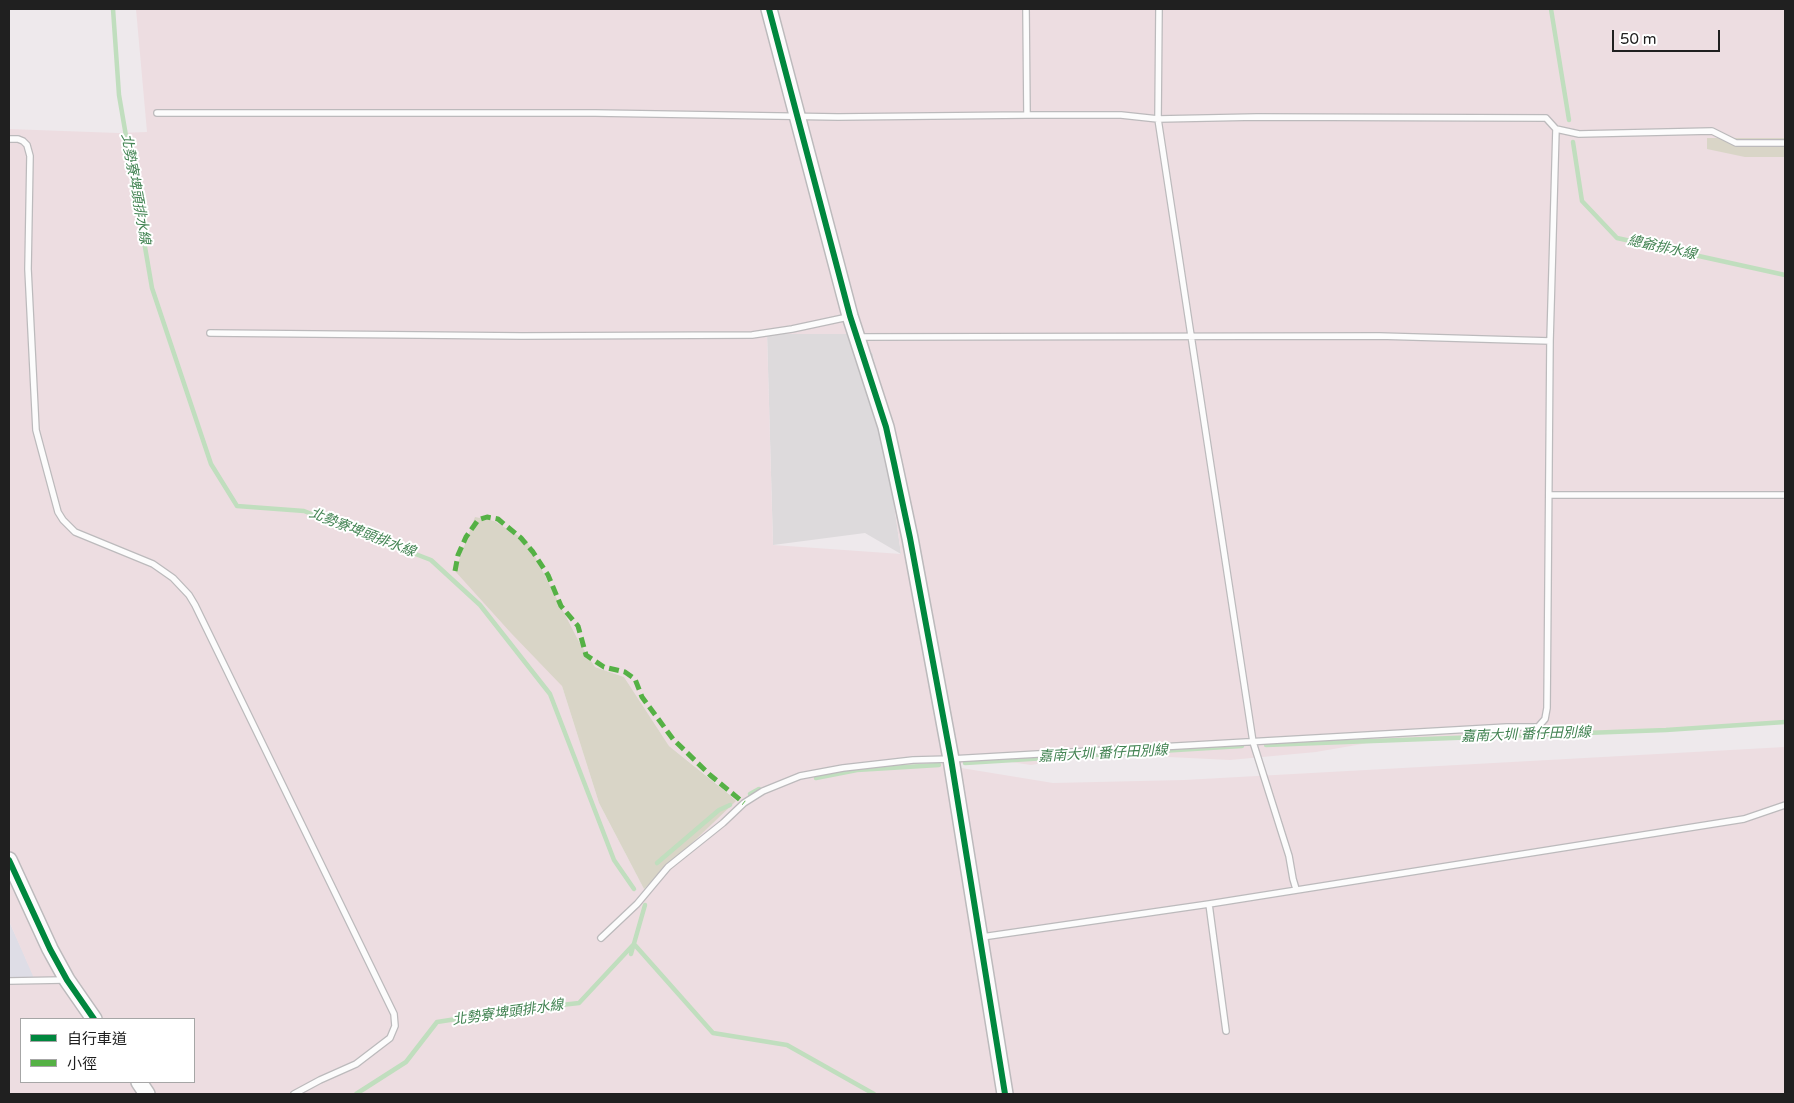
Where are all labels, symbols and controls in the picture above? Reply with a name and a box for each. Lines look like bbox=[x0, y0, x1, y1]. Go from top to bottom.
scale bar bbox=[1614, 20, 1722, 52]
text: 50 m bbox=[1620, 30, 1657, 48]
water label: 北勢寮埤頭排水線 bbox=[117, 132, 153, 246]
water label: 總爺排水線 bbox=[1626, 233, 1698, 263]
water label: 北勢寮埤頭排水線 bbox=[307, 505, 417, 561]
water label: 嘉南大圳 番仔田別線 bbox=[1461, 724, 1591, 746]
water label: 嘉南大圳 番仔田別線 bbox=[1038, 742, 1168, 766]
water label: 北勢寮埤頭排水線 bbox=[451, 997, 565, 1029]
legend bbox=[20, 1018, 195, 1083]
text: 自行車道 bbox=[67, 1030, 127, 1048]
text: 小徑 bbox=[67, 1055, 97, 1073]

